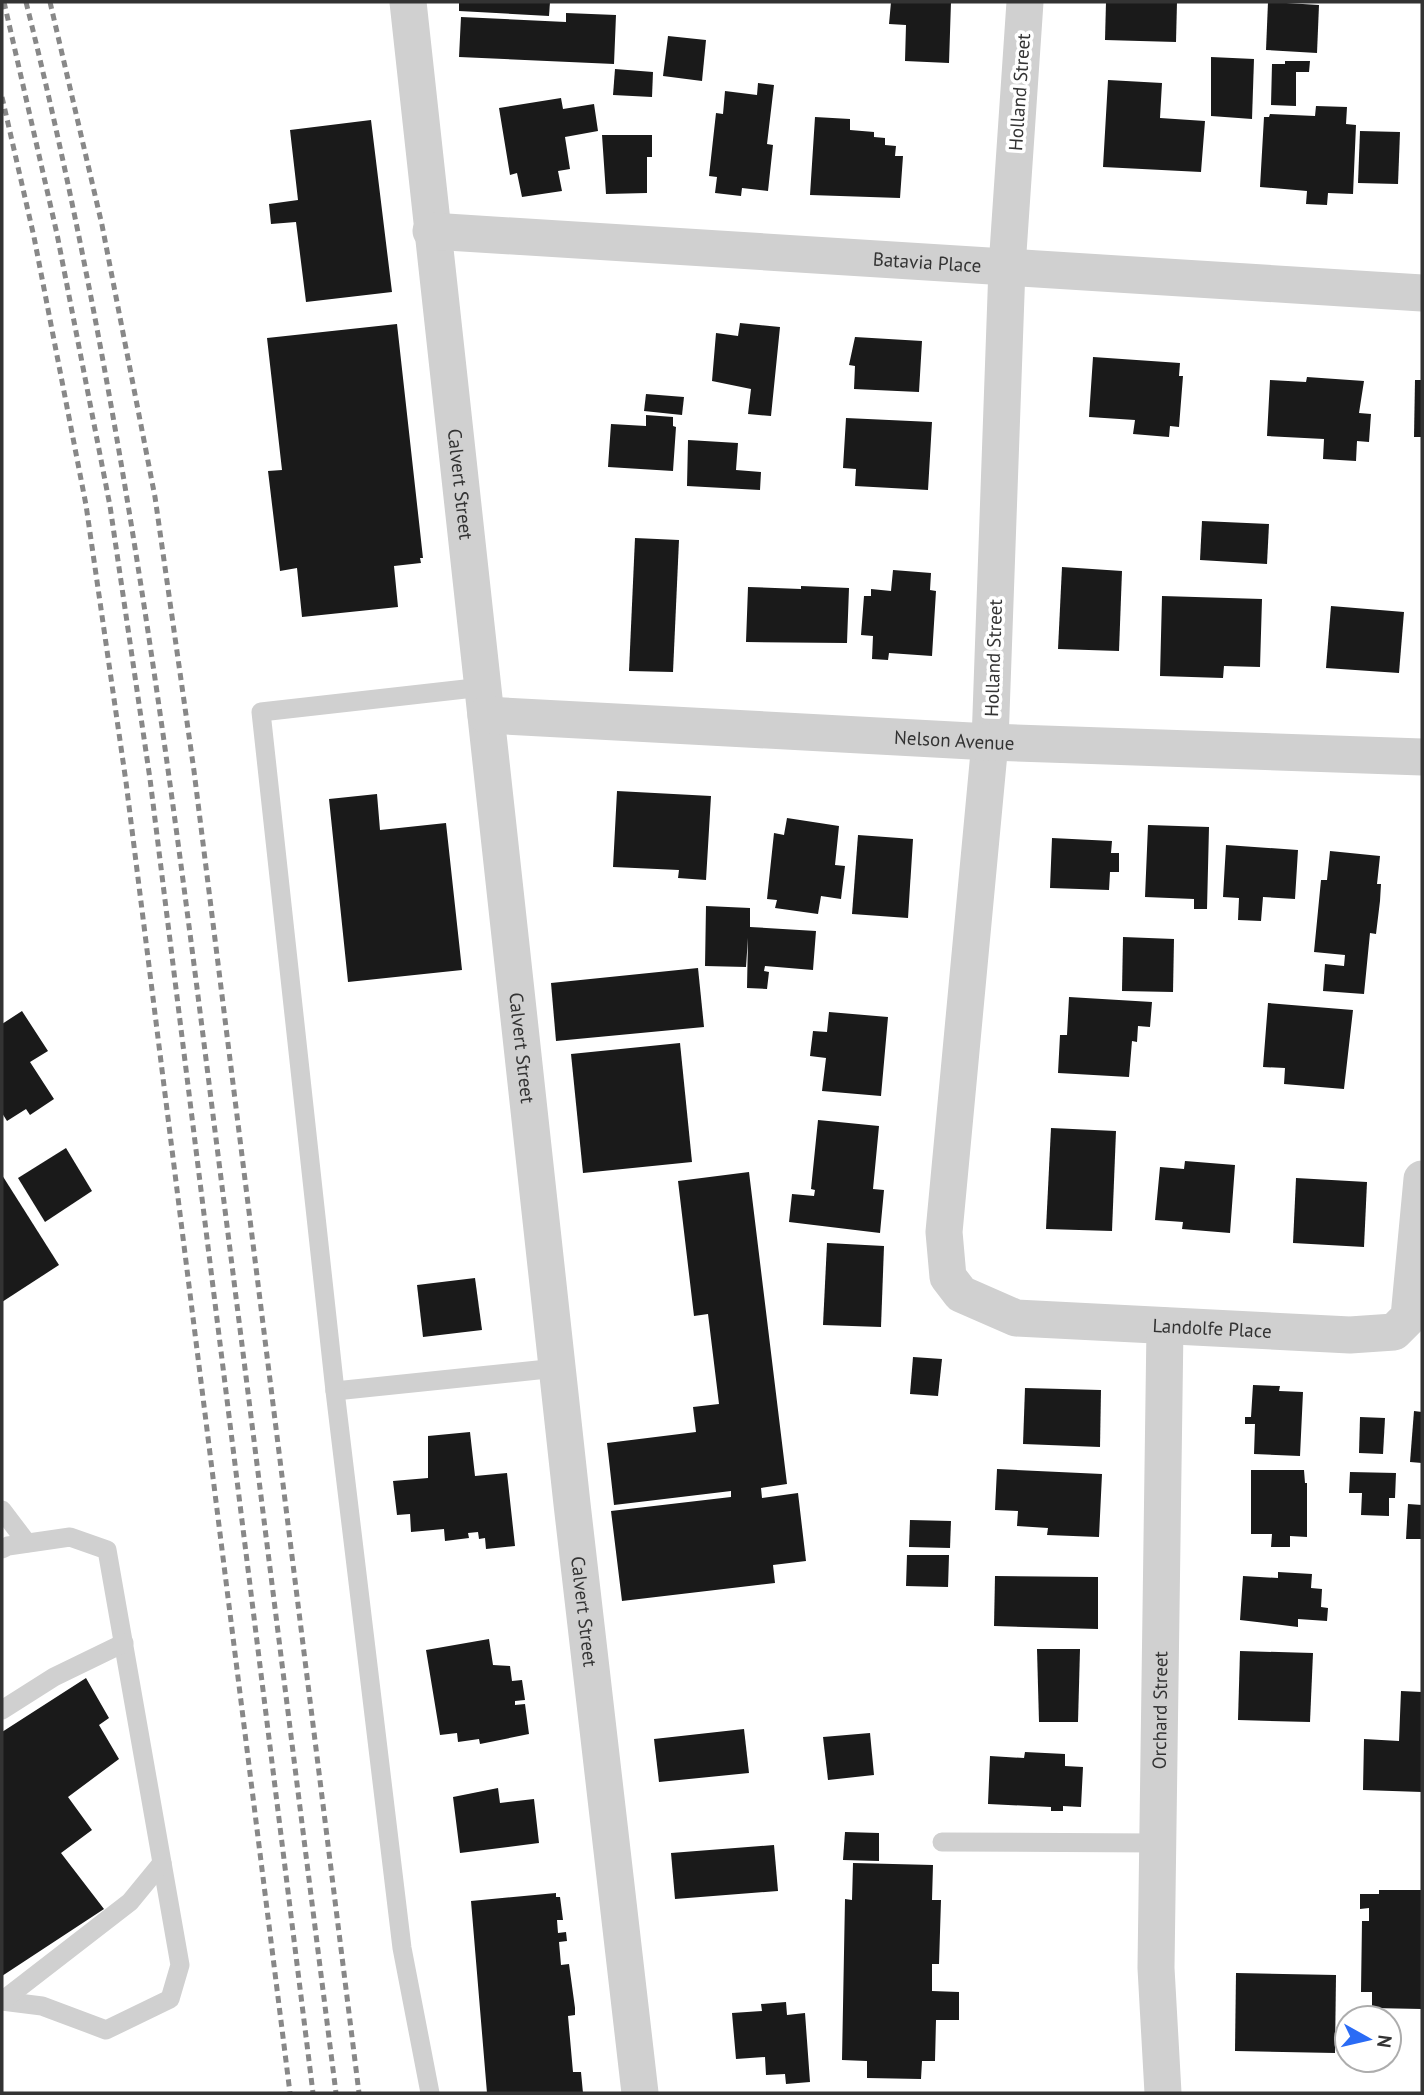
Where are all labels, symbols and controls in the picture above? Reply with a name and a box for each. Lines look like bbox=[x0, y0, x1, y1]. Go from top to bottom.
street label: Holland Street bbox=[1003, 32, 1035, 152]
street label: Batavia Place bbox=[872, 247, 982, 277]
street label: Calvert Street bbox=[443, 428, 479, 541]
street label: Holland Street bbox=[979, 598, 1007, 717]
street label: Nelson Avenue bbox=[894, 725, 1015, 755]
street label: Calvert Street bbox=[504, 991, 540, 1105]
street label: Landolfe Place bbox=[1152, 1313, 1272, 1343]
street label: Calvert Street bbox=[566, 1555, 603, 1669]
street label: Orchard Street bbox=[1147, 1650, 1172, 1770]
north arrow bbox=[1333, 2004, 1403, 2074]
text: N bbox=[1372, 2034, 1398, 2049]

